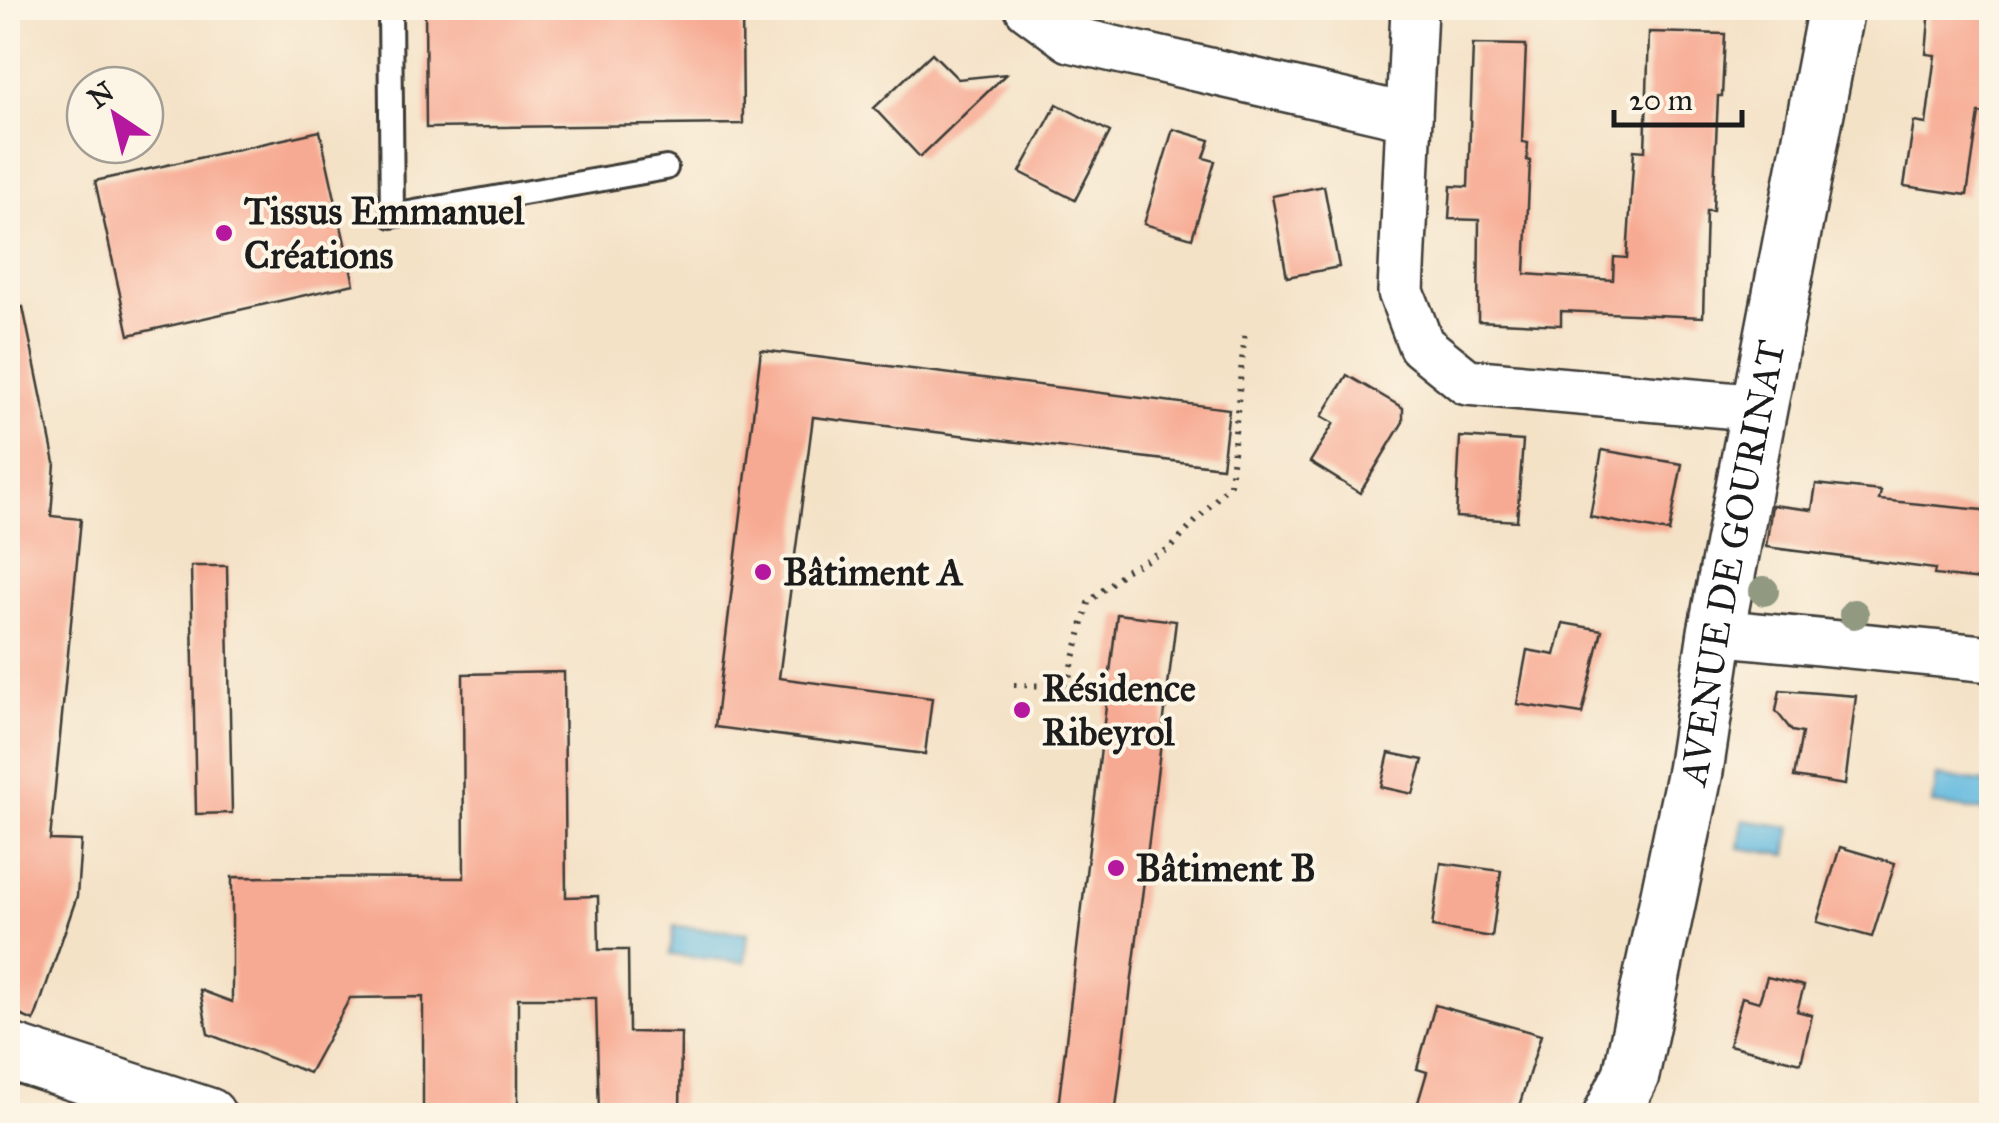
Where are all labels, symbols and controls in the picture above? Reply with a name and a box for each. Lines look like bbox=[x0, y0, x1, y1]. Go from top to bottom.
north arrow bbox=[65, 65, 165, 165]
scale bar bbox=[1614, 65, 1742, 127]
text: N bbox=[81, 74, 121, 116]
text: 20 m bbox=[1629, 82, 1693, 118]
place label: Tissus Emmanuel Créations bbox=[244, 188, 525, 278]
marker: Tissus Emmanuel Créations bbox=[213, 222, 235, 244]
street label: AVENUE DE GOURINAT bbox=[1669, 336, 1795, 791]
place label: Bâtiment A bbox=[783, 549, 964, 595]
marker: Bâtiment A bbox=[752, 561, 774, 583]
place label: Résidence Ribeyrol bbox=[1042, 665, 1196, 755]
marker: Résidence Ribeyrol bbox=[1011, 699, 1033, 721]
place label: Bâtiment B bbox=[1136, 845, 1316, 891]
marker: Bâtiment B bbox=[1105, 857, 1127, 879]

